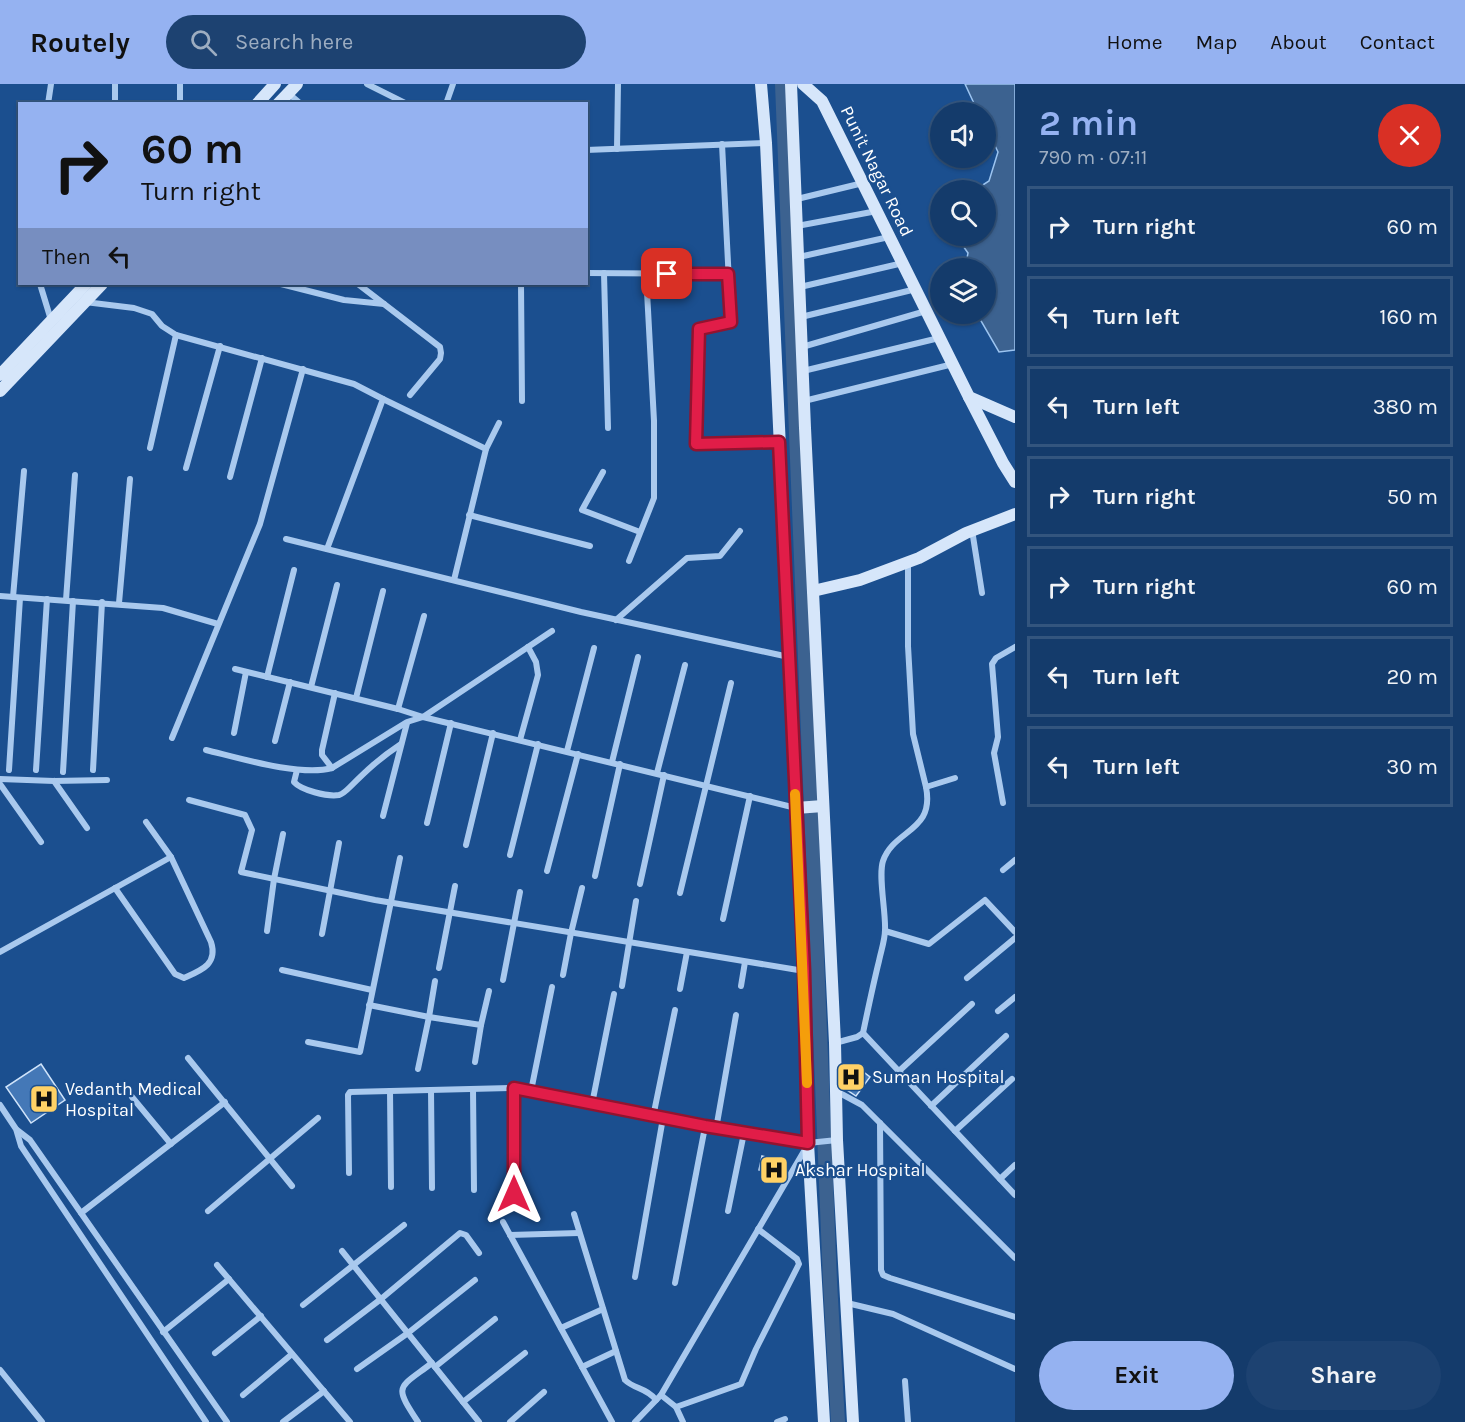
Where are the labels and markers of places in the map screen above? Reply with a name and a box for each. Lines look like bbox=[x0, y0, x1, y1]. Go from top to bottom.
pin bbox=[641, 248, 692, 299]
hospital icon: Suman Hospital bbox=[835, 1061, 867, 1093]
place label: Suman Hospital bbox=[872, 1066, 1005, 1088]
place label: Vedanth Medical Hospital bbox=[65, 1078, 202, 1121]
hospital icon: Vedanth Medical Hospital bbox=[28, 1083, 60, 1115]
hospital icon: Akshar Hospital bbox=[758, 1154, 790, 1186]
place label: Akshar Hospital bbox=[795, 1159, 925, 1181]

